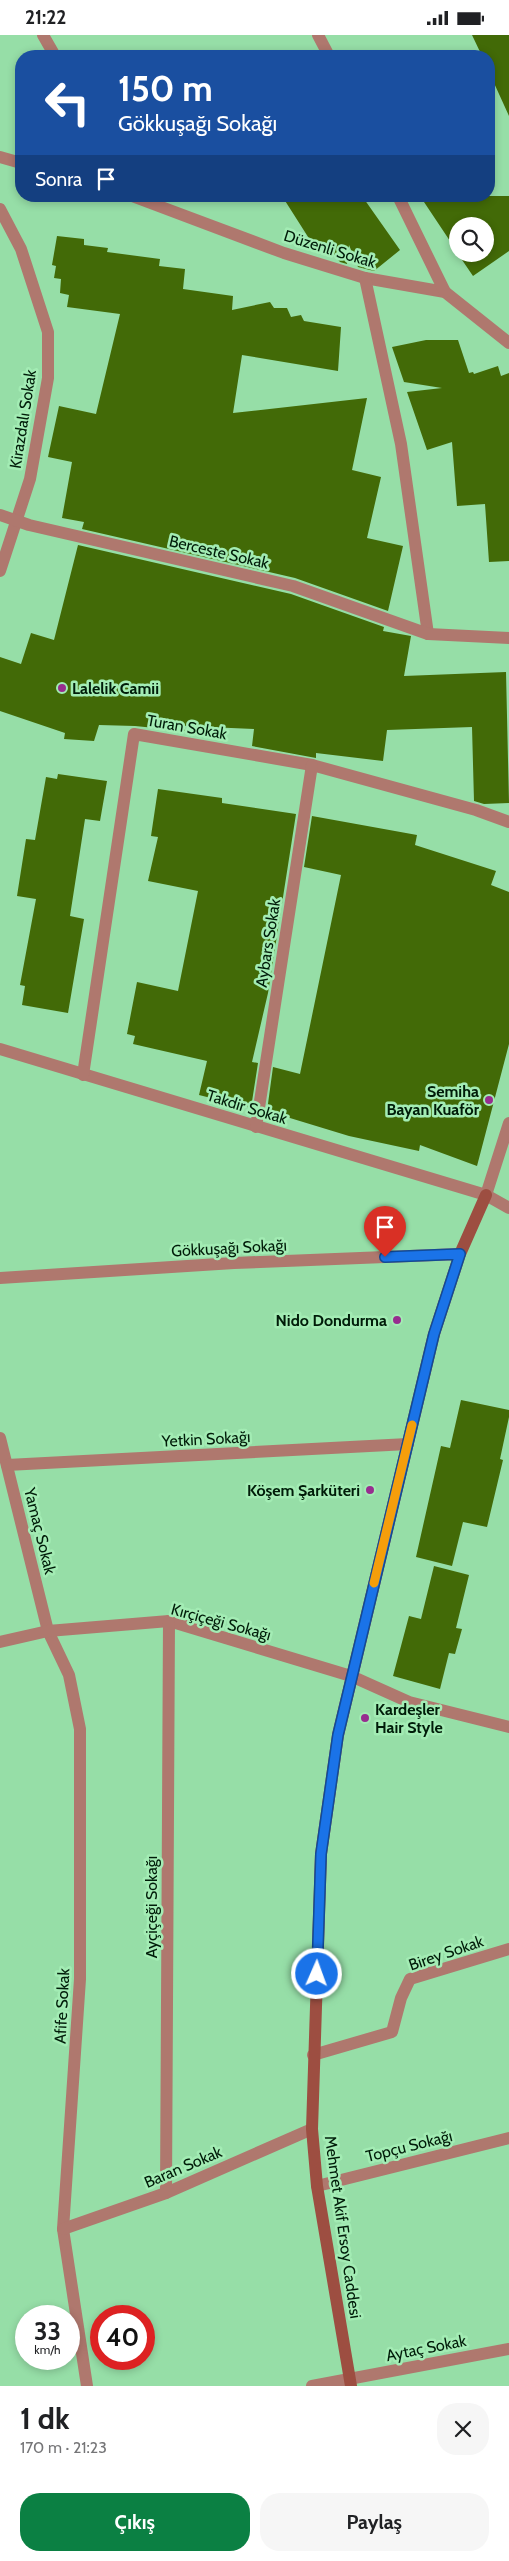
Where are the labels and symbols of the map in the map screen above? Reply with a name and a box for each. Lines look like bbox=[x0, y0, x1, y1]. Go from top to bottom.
street label: Düzenli Sokak bbox=[282, 226, 379, 272]
street label: Kirazdalı Sokak bbox=[6, 367, 40, 470]
street label: Berceste Sokak bbox=[167, 531, 272, 573]
place label: Lalelik Camii bbox=[72, 679, 159, 698]
marker: Lalelik Camii bbox=[56, 682, 68, 694]
street label: Turan Sokak bbox=[146, 711, 229, 744]
street label: Aybars Sokak bbox=[252, 897, 284, 989]
place label: Semiha Bayan Kuaför bbox=[386, 1082, 480, 1119]
street label: Takdir Sokak bbox=[205, 1086, 290, 1128]
marker: Semiha Bayan Kuaför bbox=[483, 1094, 495, 1106]
pin bbox=[364, 1206, 406, 1257]
street label: Gökkuşağı Sokağı bbox=[171, 1235, 287, 1261]
place label: Nido Dondurma bbox=[275, 1311, 387, 1330]
marker: Nido Dondurma bbox=[391, 1314, 403, 1326]
street label: Yetkin Sokağı bbox=[160, 1427, 251, 1451]
place label: Köşem Şarküteri bbox=[247, 1481, 360, 1500]
marker: Köşem Şarküteri bbox=[364, 1484, 376, 1496]
street label: Yamaç Sokak bbox=[20, 1485, 60, 1577]
street label: Kırçiçeği Sokağı bbox=[169, 1600, 273, 1644]
place label: Kardeşler Hair Style bbox=[375, 1700, 443, 1737]
marker: Kardeşler Hair Style bbox=[359, 1712, 371, 1724]
street label: Ayçiçeği Sokağı bbox=[142, 1856, 161, 1958]
street label: Birey Sokak bbox=[406, 1931, 487, 1975]
position arrow bbox=[290, 1947, 342, 1999]
street label: Afife Sokak bbox=[51, 1967, 74, 2044]
street label: Topçu Sokağı bbox=[364, 2126, 454, 2166]
street label: Mehmet Akif Ersoy Caddesi bbox=[321, 2134, 365, 2320]
street label: Baran Sokak bbox=[141, 2142, 225, 2192]
speed limit sign: 40 bbox=[90, 2305, 155, 2370]
street label: Aytaç Sokak bbox=[384, 2331, 469, 2365]

